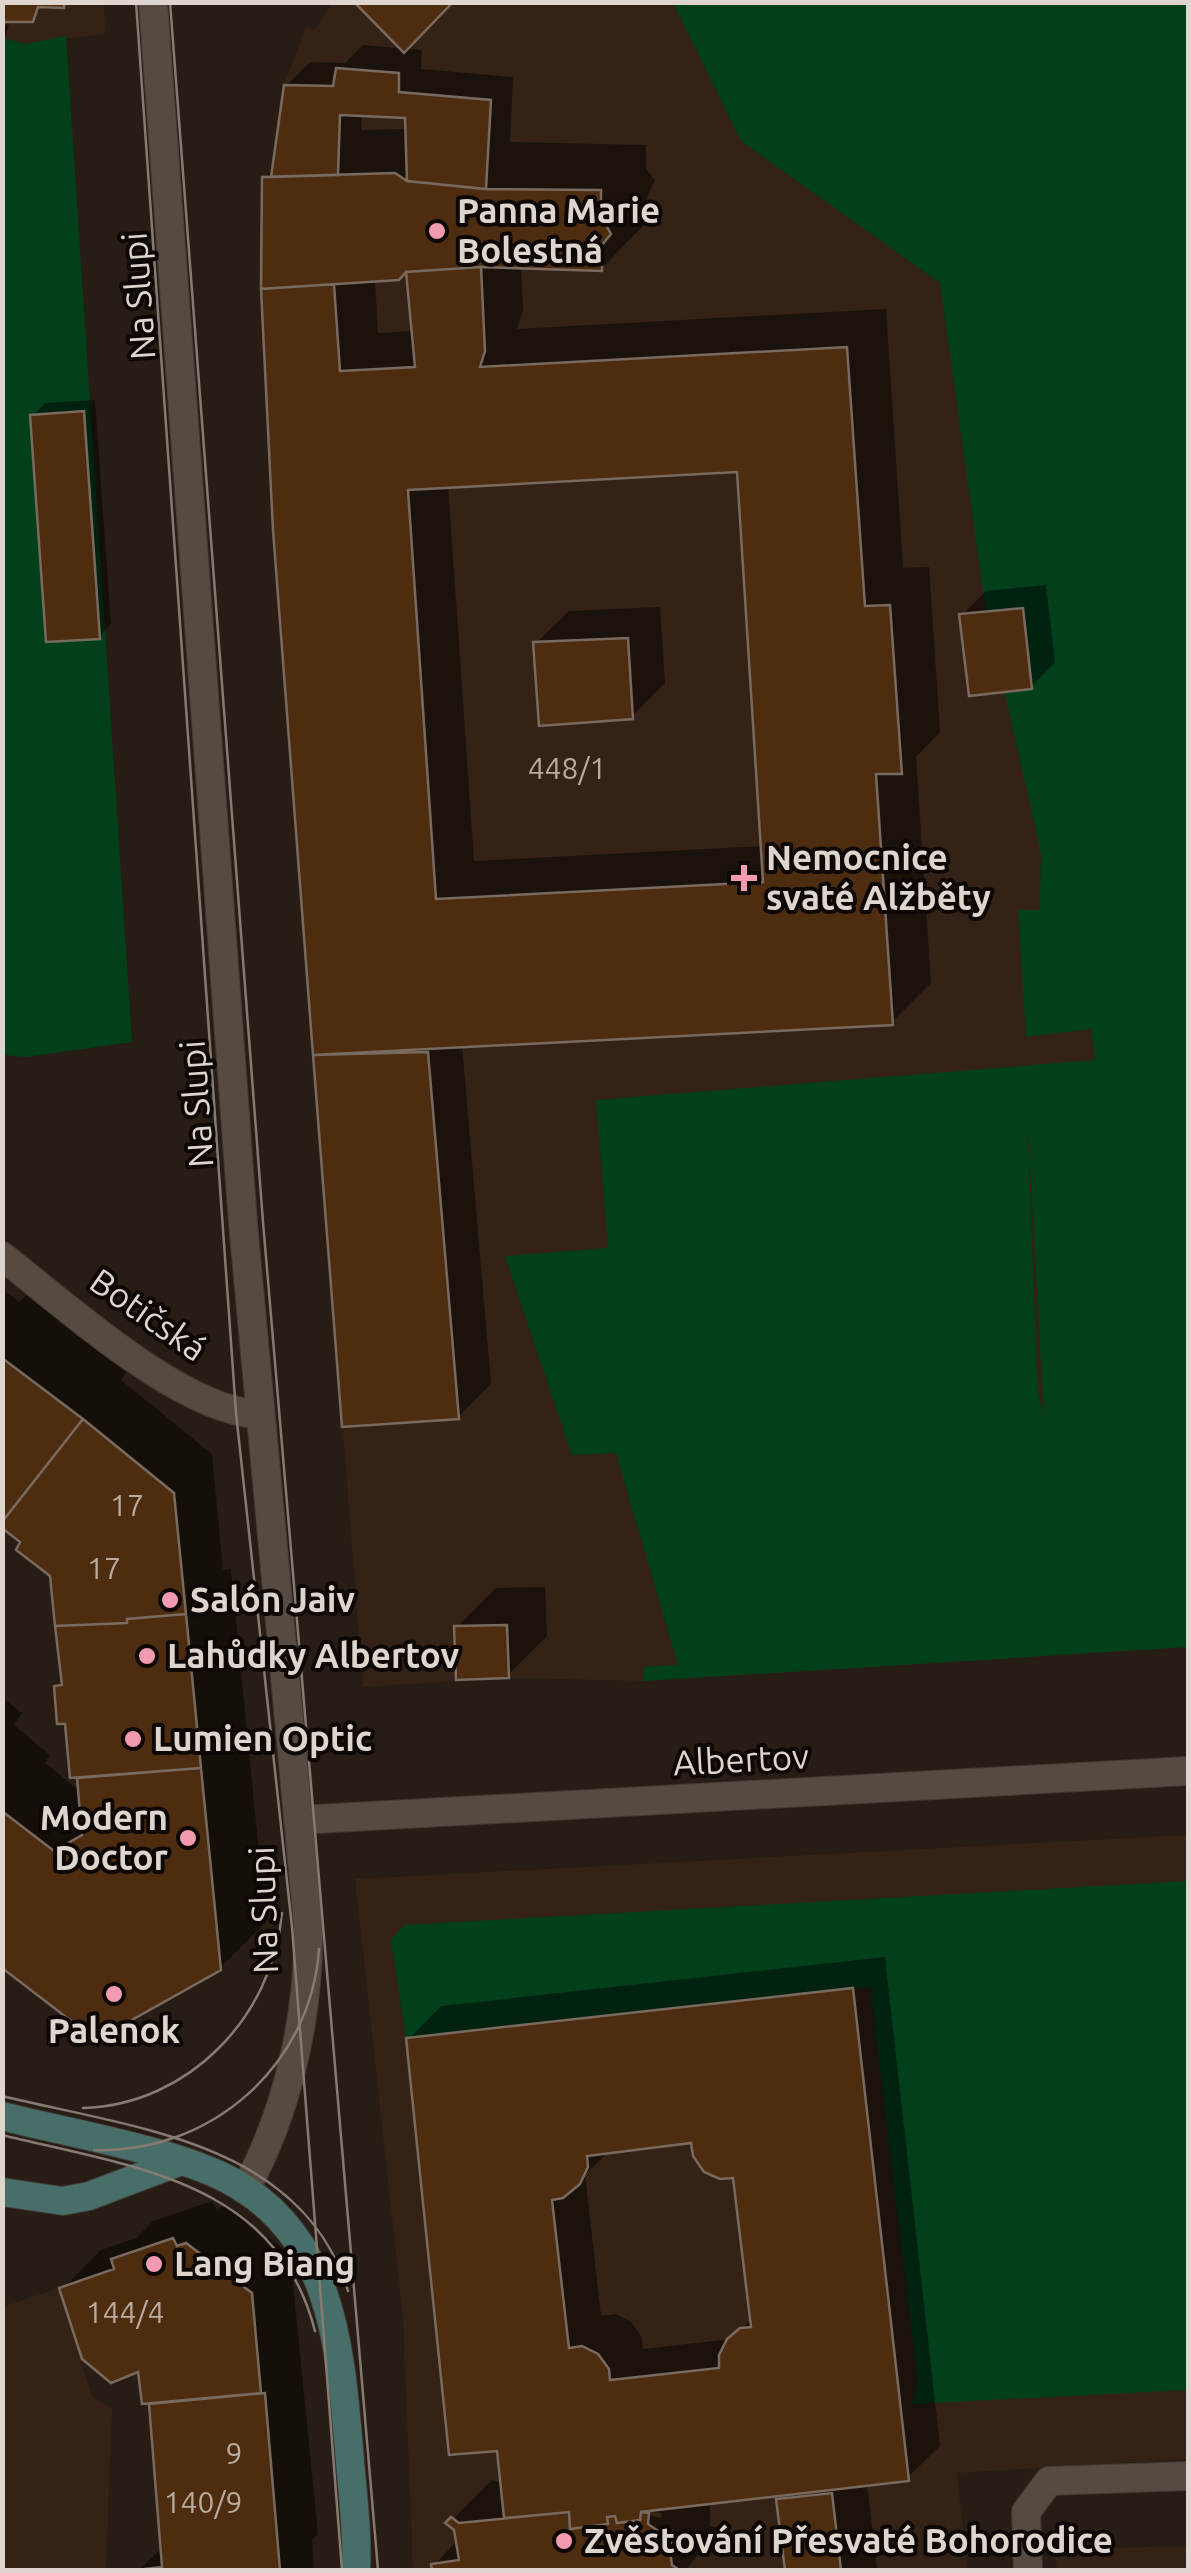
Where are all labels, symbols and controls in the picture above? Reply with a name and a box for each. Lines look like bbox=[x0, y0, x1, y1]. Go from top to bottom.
place label: Panna Marie Bolestná bbox=[457, 190, 660, 270]
marker: Panna Marie Bolestná bbox=[426, 220, 448, 242]
street label: Na Slupi bbox=[114, 231, 162, 361]
house number: 448/1 bbox=[528, 751, 606, 785]
place label: Nemocnice svaté Alžběty bbox=[766, 837, 991, 917]
marker: Nemocnice svaté Alžběty bbox=[731, 865, 757, 891]
street label: Na Slupi bbox=[172, 1039, 220, 1169]
street label: Botičská bbox=[83, 1260, 214, 1368]
house number: 17 bbox=[110, 1488, 144, 1522]
house number: 17 bbox=[87, 1551, 121, 1585]
place label: Salón Jaiv bbox=[190, 1579, 355, 1619]
marker: Salón Jaiv bbox=[159, 1589, 181, 1611]
place label: Lahůdky Albertov bbox=[167, 1635, 459, 1675]
marker: Lahůdky Albertov bbox=[136, 1645, 158, 1667]
place label: Lumien Optic bbox=[153, 1718, 372, 1758]
marker: Lumien Optic bbox=[122, 1728, 144, 1750]
street label: Albertov bbox=[672, 1735, 810, 1783]
place label: Modern Doctor bbox=[40, 1797, 169, 1877]
marker: Modern Doctor bbox=[177, 1827, 199, 1849]
street label: Na Slupi bbox=[241, 1846, 285, 1974]
marker: Palenok bbox=[103, 1983, 125, 2005]
place label: Palenok bbox=[48, 2010, 181, 2050]
place label: Lang Biang bbox=[174, 2243, 355, 2283]
marker: Lang Biang bbox=[143, 2253, 165, 2275]
house number: 144/4 bbox=[86, 2295, 164, 2329]
house number: 9 bbox=[226, 2436, 242, 2470]
house number: 140/9 bbox=[164, 2485, 242, 2519]
place label: Zvěstování Přesvaté Bohorodice bbox=[584, 2520, 1113, 2560]
marker: Zvěstování Přesvaté Bohorodice bbox=[553, 2530, 575, 2552]

